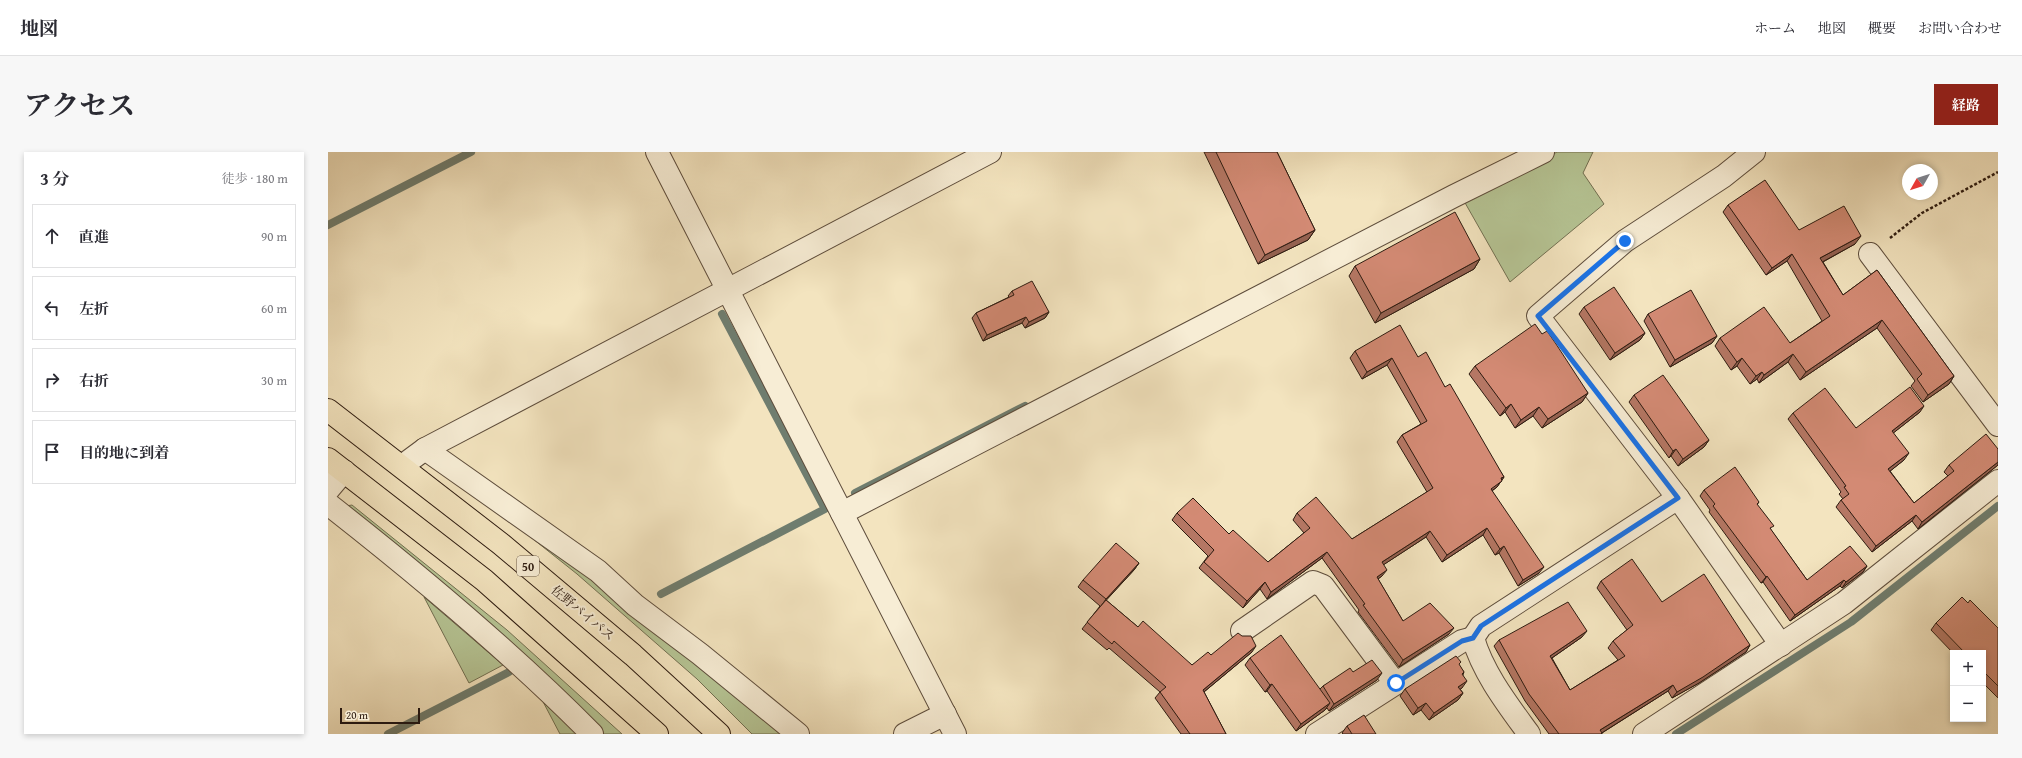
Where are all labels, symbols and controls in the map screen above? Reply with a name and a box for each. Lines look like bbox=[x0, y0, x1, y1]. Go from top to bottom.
text: 地図 bbox=[20, 14, 58, 42]
text: ホーム bbox=[1754, 18, 1796, 38]
text: 地図 bbox=[1818, 18, 1846, 38]
text: 概要 bbox=[1868, 18, 1896, 38]
text: お問い合わせ bbox=[1918, 18, 2002, 38]
text: アクセス bbox=[24, 84, 135, 125]
button: 経路 bbox=[1934, 84, 1998, 125]
north arrow bbox=[1902, 164, 1938, 200]
text: 3 分 bbox=[40, 166, 70, 191]
text: 徒歩 · 180 m bbox=[222, 169, 288, 188]
icon: ahead bbox=[41, 225, 63, 247]
text: 直進 bbox=[79, 226, 109, 247]
text: 90 m bbox=[261, 227, 287, 246]
route end bbox=[1616, 232, 1634, 250]
icon: left bbox=[41, 297, 63, 319]
text: 左折 bbox=[79, 298, 109, 319]
text: 60 m bbox=[261, 299, 287, 318]
icon: right bbox=[41, 369, 63, 391]
text: 右折 bbox=[79, 370, 109, 391]
text: 30 m bbox=[261, 371, 287, 390]
icon: arrive bbox=[41, 441, 63, 463]
text: 目的地に到着 bbox=[79, 442, 169, 463]
road number: 50 bbox=[517, 556, 539, 576]
street label: 佐野バイパス bbox=[547, 581, 619, 645]
map controls bbox=[1950, 650, 1986, 722]
button: + bbox=[1950, 650, 1986, 686]
route start bbox=[1387, 674, 1405, 692]
button: − bbox=[1950, 686, 1986, 722]
scale bar bbox=[340, 706, 420, 725]
text: 20 m bbox=[346, 707, 368, 723]

